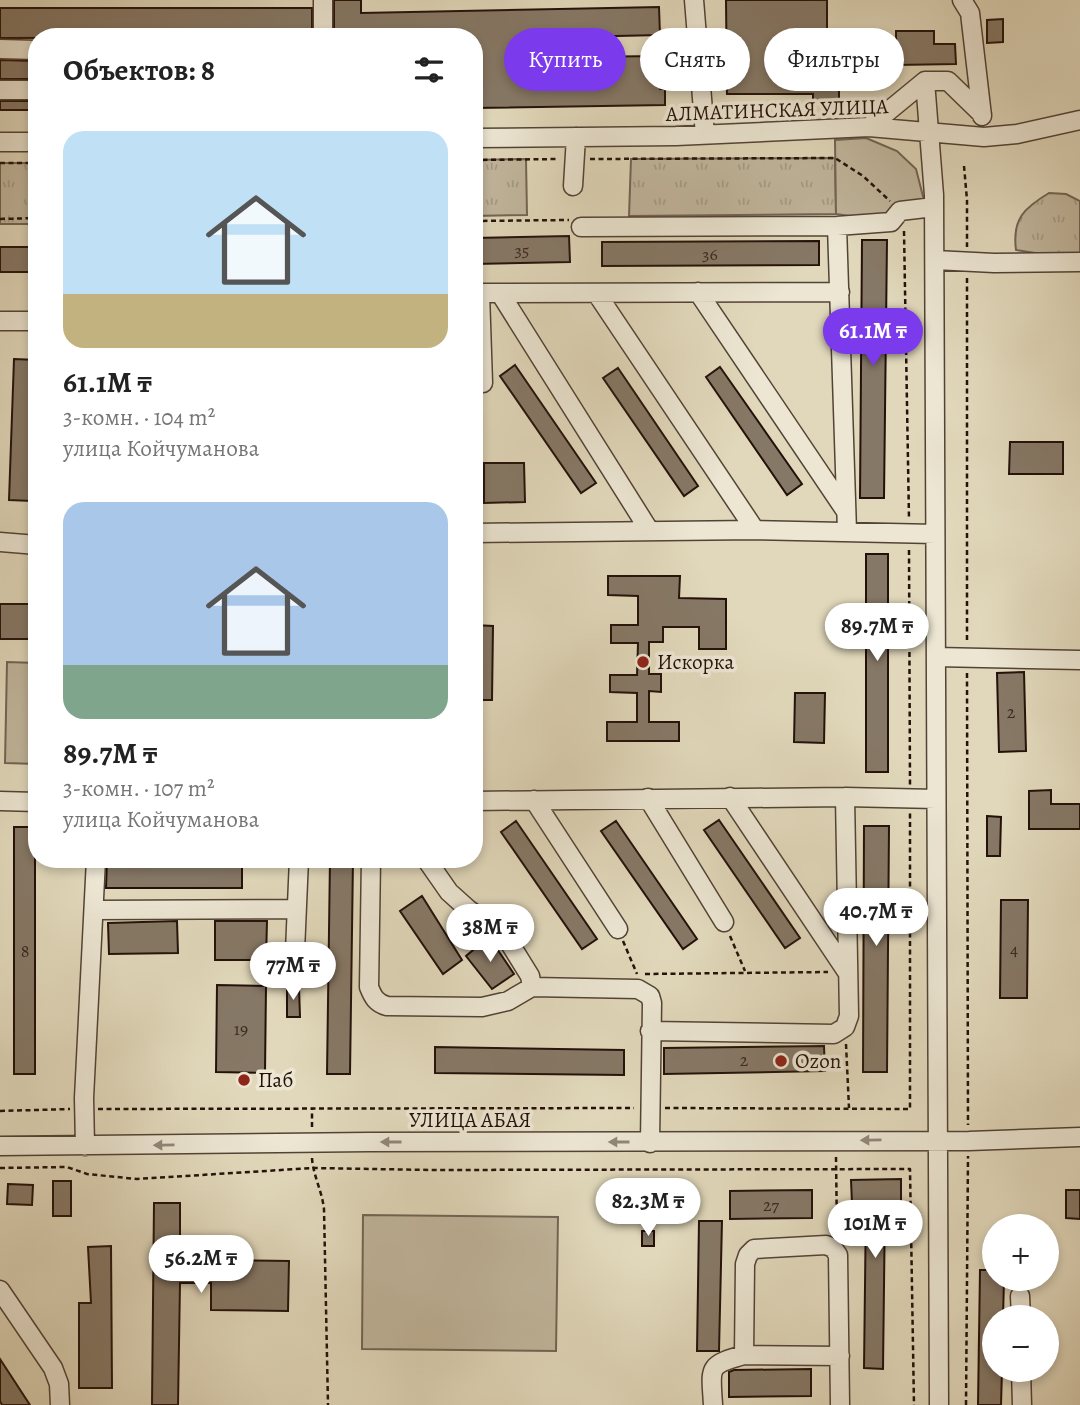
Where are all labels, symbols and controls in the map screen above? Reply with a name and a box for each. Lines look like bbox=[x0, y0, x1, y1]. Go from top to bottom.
chip: Купить bbox=[504, 28, 626, 91]
chip: Снять bbox=[640, 28, 750, 91]
chip: Фильтры bbox=[764, 28, 904, 91]
text: Объектов: 8 bbox=[63, 50, 215, 90]
icon: filters bbox=[410, 51, 448, 89]
street label: АЛМАТИНСКАЯ УЛИЦА bbox=[664, 92, 889, 128]
icon: home bbox=[193, 177, 319, 303]
house number: 35 bbox=[514, 238, 530, 262]
house number: 36 bbox=[702, 242, 718, 266]
pin: 61.1M ₸ bbox=[808, 308, 938, 368]
text: 61.1M ₸ bbox=[839, 315, 907, 346]
text: 61.1M ₸ bbox=[63, 362, 152, 402]
text: 3-комн. · 104 m² bbox=[63, 402, 215, 433]
text: улица Койчуманова bbox=[63, 433, 259, 464]
icon: home bbox=[193, 548, 319, 674]
pin: 89.7M ₸ bbox=[812, 604, 942, 663]
text: 89.7M ₸ bbox=[841, 610, 913, 641]
place label: Искоркa bbox=[657, 648, 735, 676]
marker: Искоркa bbox=[635, 654, 651, 670]
house number: 2 bbox=[1007, 700, 1016, 724]
text: 89.7M ₸ bbox=[63, 733, 157, 773]
text: 3-комн. · 107 m² bbox=[63, 773, 214, 804]
text: улица Койчуманова bbox=[63, 804, 259, 835]
pin: 40.7M ₸ bbox=[811, 888, 941, 948]
text: 40.7M ₸ bbox=[839, 895, 913, 926]
pin: 38M ₸ bbox=[441, 904, 539, 964]
text: 38M ₸ bbox=[462, 911, 518, 942]
house number: 4 bbox=[1010, 937, 1018, 961]
house number: 8 bbox=[21, 939, 29, 963]
pin: 77M ₸ bbox=[244, 942, 342, 1002]
text: 77M ₸ bbox=[266, 949, 320, 980]
house number: 19 bbox=[234, 1017, 248, 1041]
place label: Ozon bbox=[795, 1047, 841, 1075]
house number: 2 bbox=[740, 1048, 749, 1072]
marker: Ozon bbox=[773, 1053, 789, 1069]
place label: Паб bbox=[258, 1066, 293, 1094]
marker: Паб bbox=[236, 1072, 252, 1088]
street label: УЛИЦА АБАЯ bbox=[409, 1106, 531, 1134]
one-way arrow bbox=[860, 1134, 882, 1146]
one-way arrow bbox=[380, 1136, 402, 1148]
one-way arrow bbox=[608, 1136, 630, 1148]
one-way arrow bbox=[153, 1139, 175, 1151]
pin: 82.3M ₸ bbox=[583, 1178, 713, 1238]
text: 82.3M ₸ bbox=[612, 1185, 684, 1216]
house number: 27 bbox=[763, 1193, 779, 1217]
pin: 101M ₸ bbox=[818, 1200, 932, 1260]
text: 101M ₸ bbox=[844, 1207, 906, 1238]
map controls bbox=[982, 1214, 1059, 1382]
button: + bbox=[982, 1214, 1059, 1291]
pin: 56.2M ₸ bbox=[136, 1236, 266, 1295]
text: 56.2M ₸ bbox=[165, 1242, 237, 1273]
button: − bbox=[982, 1305, 1059, 1382]

